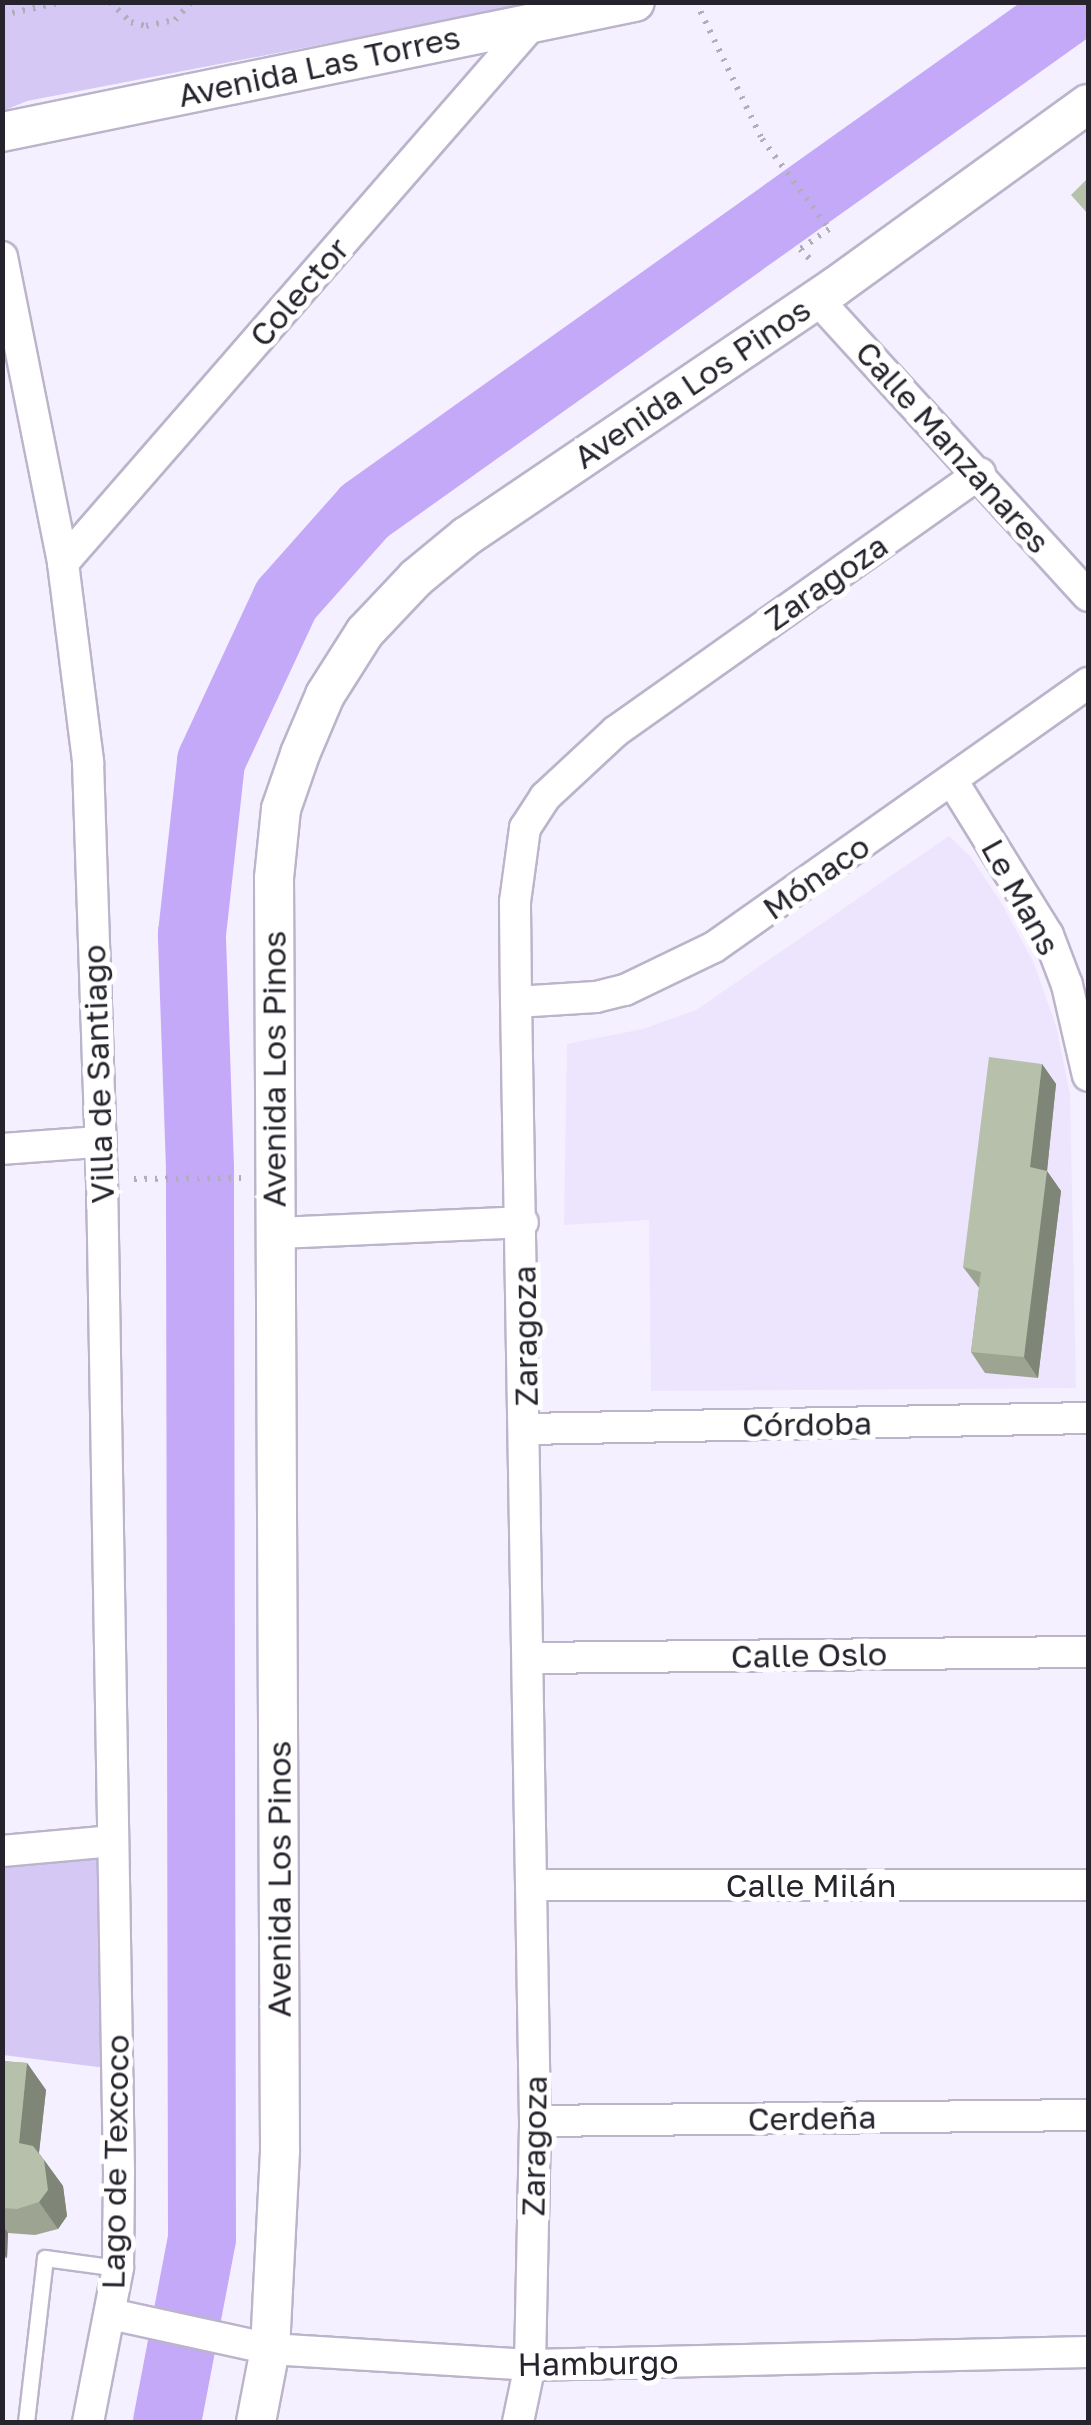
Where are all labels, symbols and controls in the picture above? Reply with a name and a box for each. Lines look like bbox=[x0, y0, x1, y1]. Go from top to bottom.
street label: Avenida Las Torres bbox=[174, 17, 464, 115]
street label: Colector bbox=[241, 230, 357, 354]
street label: Avenida Los Pinos bbox=[567, 290, 817, 476]
street label: Calle Manzanares bbox=[848, 333, 1058, 561]
street label: Zaragoza bbox=[757, 526, 895, 638]
street label: Mónaco bbox=[755, 827, 877, 927]
street label: Le Mans bbox=[973, 832, 1069, 962]
street label: Avenida Los Pinos bbox=[255, 931, 293, 1207]
street label: Villa de Santiago bbox=[74, 944, 122, 1204]
street label: Zaragoza bbox=[505, 1265, 545, 1407]
street label: Córdoba bbox=[742, 1404, 872, 1444]
street label: Calle Oslo bbox=[731, 1634, 887, 1676]
street label: Avenida Los Pinos bbox=[260, 1741, 298, 2017]
street label: Calle Milán bbox=[726, 1866, 896, 1904]
street label: Lago de Texcoco bbox=[94, 2034, 136, 2290]
street label: Zaragoza bbox=[514, 2075, 554, 2217]
street label: Cerdeña bbox=[747, 2098, 877, 2138]
street label: Hamburgo bbox=[517, 2342, 679, 2384]

